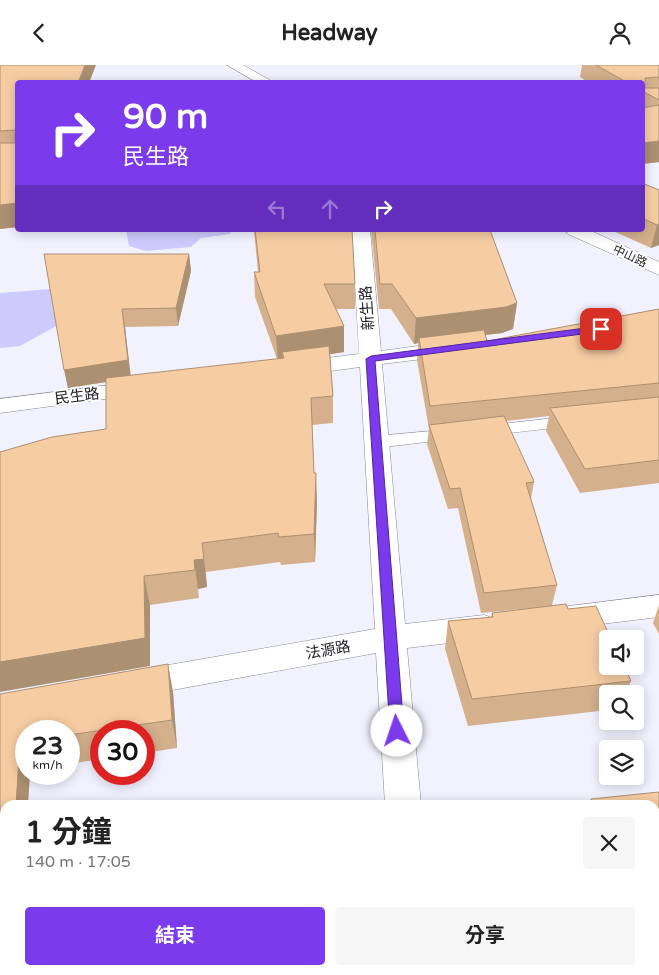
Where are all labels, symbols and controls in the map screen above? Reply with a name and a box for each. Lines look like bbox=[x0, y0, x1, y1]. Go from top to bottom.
icon: back bbox=[25, 19, 53, 47]
icon: person bbox=[606, 19, 634, 47]
text: Headway bbox=[281, 20, 378, 46]
text: 90 m bbox=[123, 96, 208, 138]
icon: right bbox=[40, 100, 105, 165]
text: 民生路 bbox=[123, 144, 189, 170]
icon: left bbox=[263, 195, 291, 223]
icon: ahead bbox=[316, 195, 344, 223]
icon: right bbox=[369, 195, 397, 223]
street label: 中山路 bbox=[611, 242, 649, 270]
street label: 新生路 bbox=[356, 285, 378, 331]
pin bbox=[580, 308, 622, 350]
icon: arrive bbox=[587, 315, 615, 343]
street label: 民生路 bbox=[54, 384, 100, 408]
map controls bbox=[599, 630, 644, 785]
button: sound bbox=[599, 630, 644, 675]
street label: 法源路 bbox=[304, 637, 352, 663]
button: search bbox=[599, 685, 644, 730]
position arrow bbox=[370, 704, 422, 756]
speed limit sign: 30 bbox=[90, 720, 155, 785]
text: 23 bbox=[32, 731, 63, 761]
button: layers bbox=[599, 740, 644, 785]
text: km/h bbox=[32, 758, 63, 772]
text: 1 分鐘 bbox=[25, 814, 112, 851]
button: close bbox=[583, 817, 635, 869]
text: 140 m · 17:05 bbox=[25, 852, 131, 872]
button: 結束 bbox=[25, 907, 325, 965]
button: 分享 bbox=[335, 907, 635, 965]

